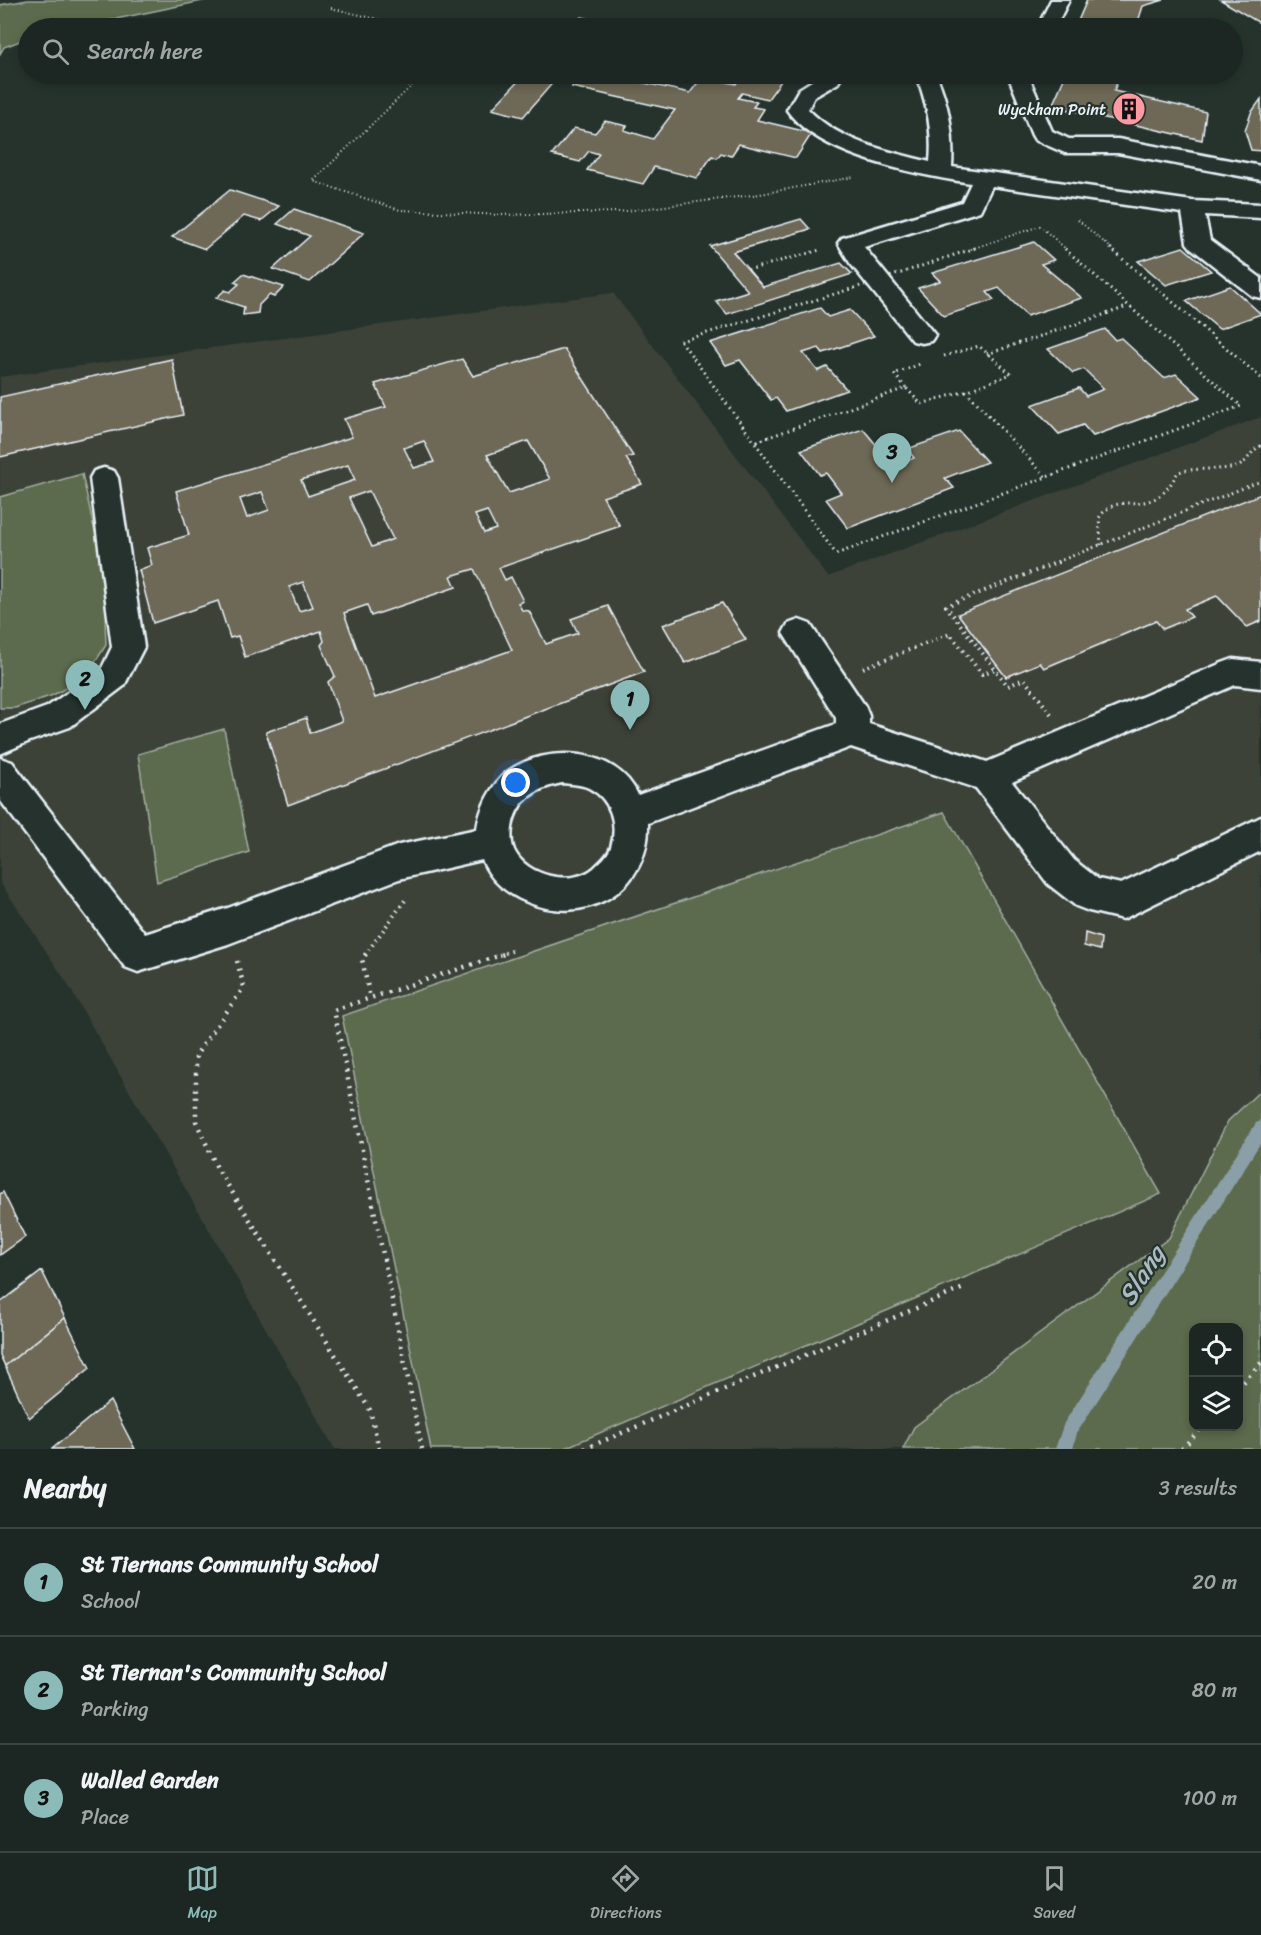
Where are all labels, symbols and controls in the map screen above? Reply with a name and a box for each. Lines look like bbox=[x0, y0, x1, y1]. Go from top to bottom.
search box bbox=[18, 18, 1243, 84]
text: Search here bbox=[87, 32, 203, 71]
icon: search bbox=[39, 35, 72, 68]
building icon: Wyckham Point bbox=[1111, 91, 1147, 127]
place label: Wyckham Point bbox=[998, 95, 1106, 124]
pin: 3 bbox=[872, 434, 912, 483]
pin: 2 bbox=[66, 660, 104, 710]
pin: 1 bbox=[610, 680, 650, 730]
your location bbox=[501, 768, 530, 797]
water label: Slang bbox=[1105, 1234, 1178, 1314]
map controls bbox=[1189, 1323, 1243, 1431]
button: locate bbox=[1189, 1323, 1243, 1377]
button: layers bbox=[1189, 1377, 1243, 1431]
text: Nearby bbox=[24, 1465, 106, 1511]
text: 3 results bbox=[1159, 1471, 1237, 1506]
text: St Tiernans Community School bbox=[81, 1545, 378, 1584]
text: 1 bbox=[39, 1565, 48, 1600]
text: 20 m bbox=[1192, 1565, 1237, 1600]
text: School bbox=[81, 1584, 140, 1619]
text: St Tiernan's Community School bbox=[81, 1653, 387, 1692]
text: 2 bbox=[38, 1673, 49, 1708]
text: 80 m bbox=[1192, 1673, 1237, 1708]
text: Parking bbox=[81, 1692, 148, 1727]
text: Walled Garden bbox=[81, 1761, 219, 1800]
text: 3 bbox=[38, 1781, 49, 1816]
text: 100 m bbox=[1183, 1781, 1237, 1816]
text: Place bbox=[81, 1800, 129, 1835]
tab: Map bbox=[186, 1862, 219, 1927]
tab: Directions bbox=[590, 1862, 662, 1927]
tab: Saved bbox=[1033, 1862, 1075, 1927]

